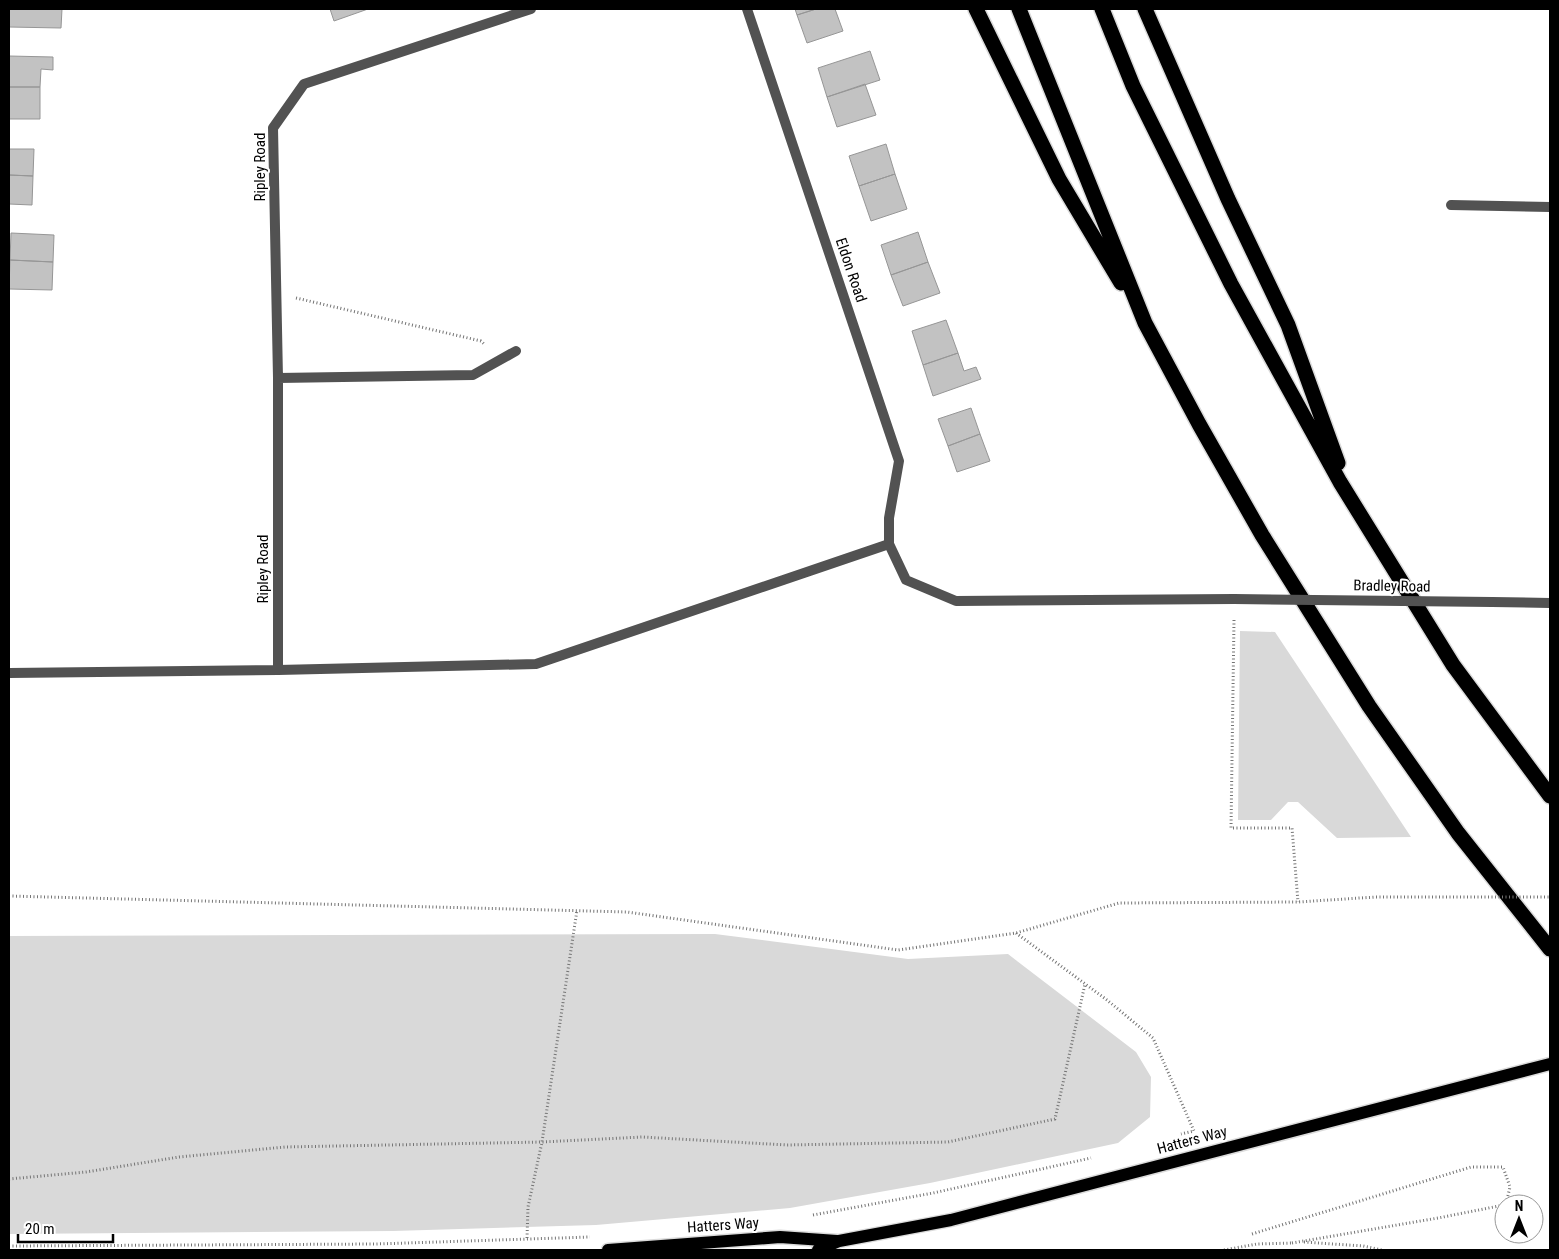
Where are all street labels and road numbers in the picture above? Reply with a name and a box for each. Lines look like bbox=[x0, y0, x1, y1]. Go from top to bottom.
street label: Ripley Road bbox=[251, 133, 269, 202]
street label: Eldon Road bbox=[832, 236, 870, 304]
street label: Ripley Road bbox=[254, 535, 272, 604]
street label: Bradley Road bbox=[1353, 576, 1431, 596]
street label: Hatters Way bbox=[1155, 1122, 1229, 1158]
street label: Hatters Way bbox=[687, 1214, 759, 1236]

